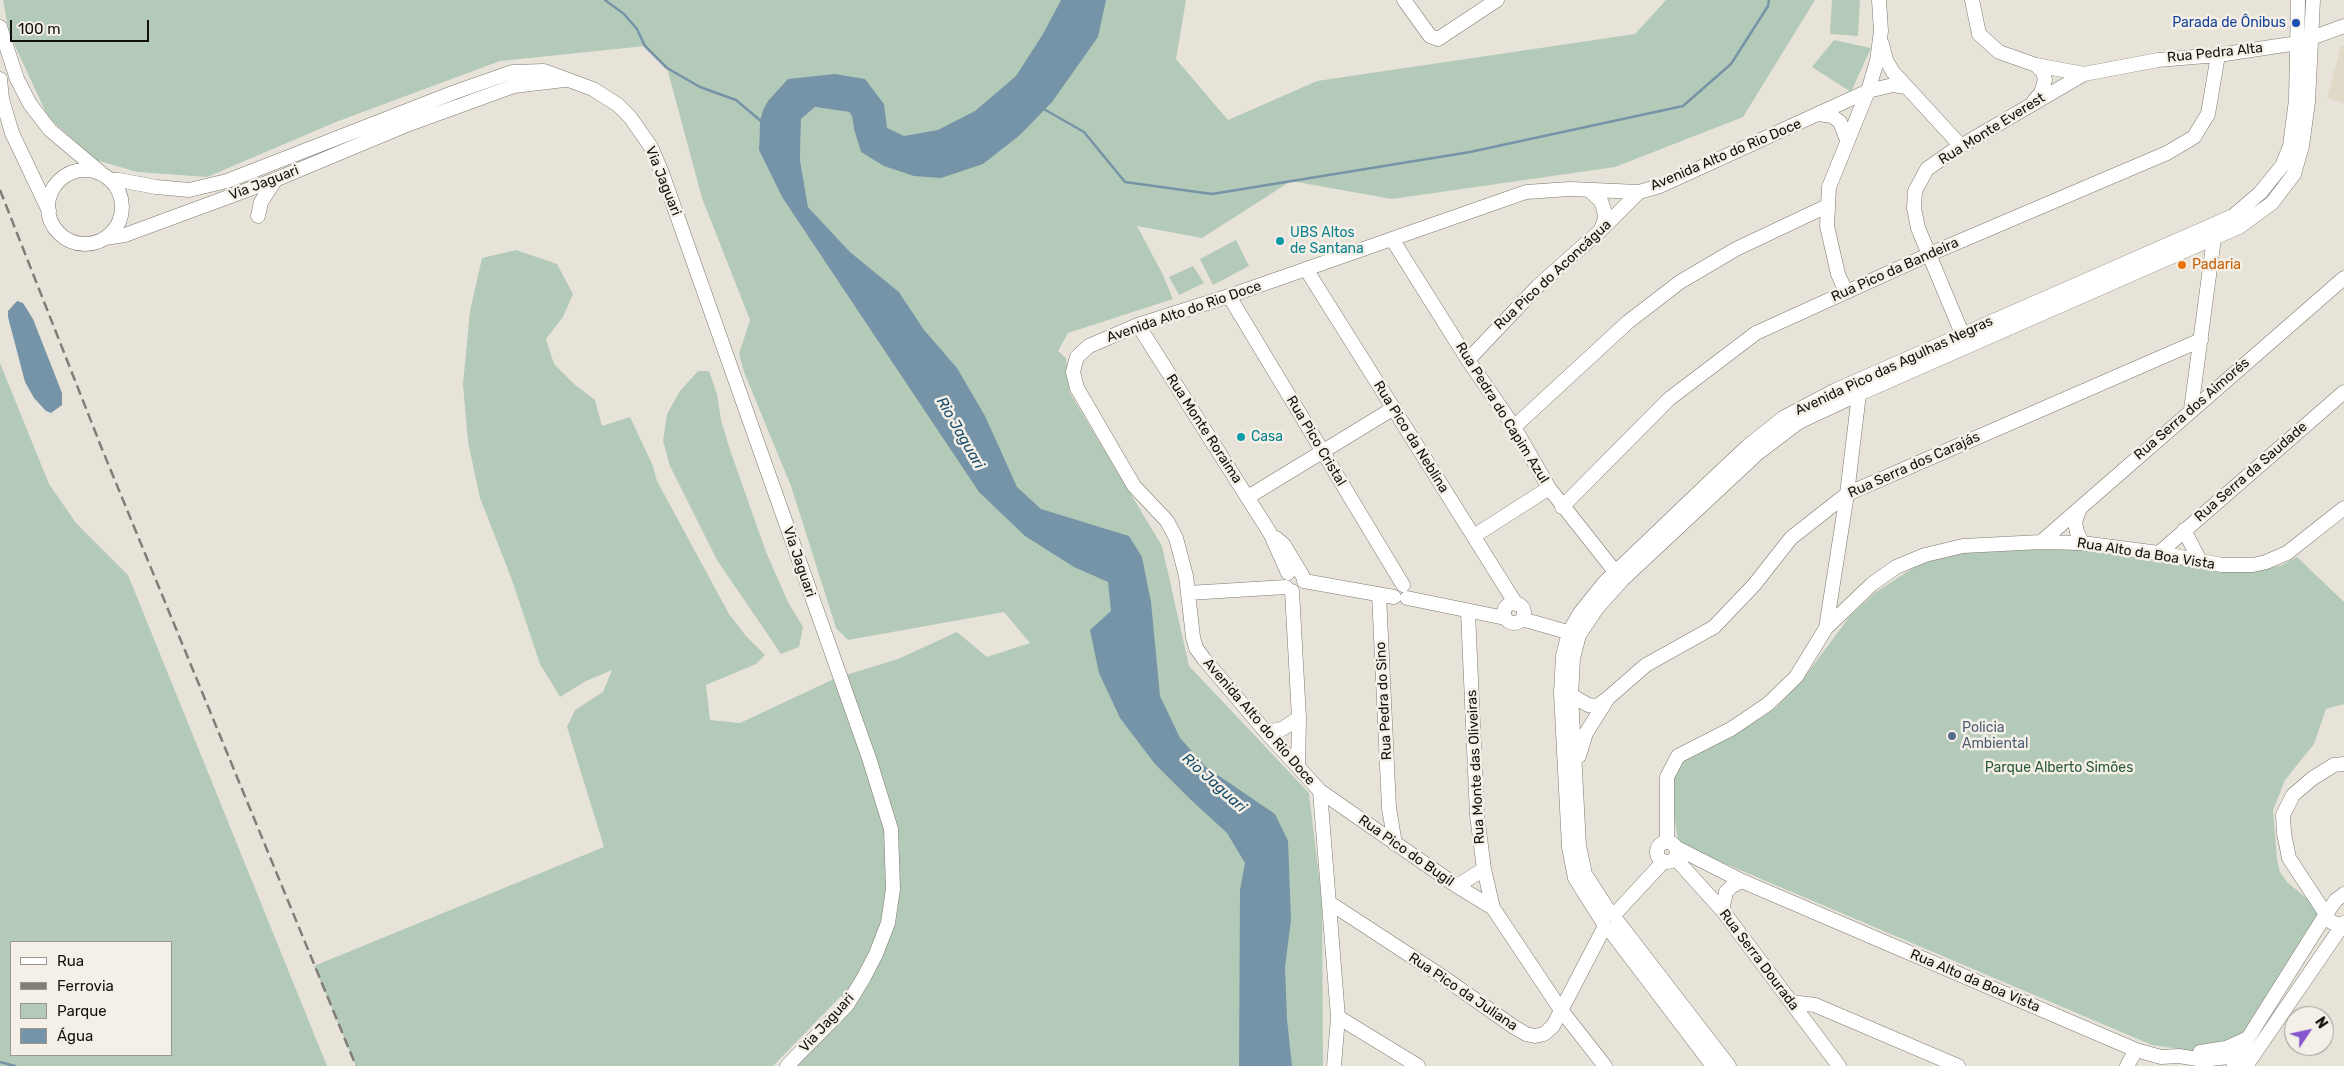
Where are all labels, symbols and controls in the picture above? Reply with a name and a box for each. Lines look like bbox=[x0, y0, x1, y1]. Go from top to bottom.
scale bar bbox=[12, 10, 151, 42]
place label: Parada de Ônibus bbox=[2172, 15, 2286, 31]
marker: Parada de Ônibus bbox=[2290, 17, 2302, 29]
text: 100 m bbox=[18, 20, 60, 38]
street label: Rua Pedra Alta bbox=[2166, 40, 2264, 66]
street label: Rua Monte Everest bbox=[1936, 89, 2048, 169]
street label: Avenida Alto do Rio Doce bbox=[1648, 116, 1804, 194]
street label: Via Jaguari bbox=[641, 144, 685, 218]
street label: Via Jaguari bbox=[227, 162, 301, 204]
street label: Rua Pico do Aconcágua bbox=[1491, 216, 1615, 334]
place label: UBS Altos de Santana bbox=[1290, 225, 1364, 258]
street label: Rua Pico da Bandeira bbox=[1829, 234, 1961, 306]
marker: UBS Altos de Santana bbox=[1274, 235, 1286, 247]
place label: Padaria bbox=[2192, 257, 2241, 273]
marker: Padaria bbox=[2176, 259, 2188, 271]
street label: Avenida Alto do Rio Doce bbox=[1104, 278, 1264, 346]
street label: Avenida Pico das Agulhas Negras bbox=[1793, 313, 1995, 419]
street label: Rua Pedra do Capim Azul bbox=[1452, 339, 1552, 487]
street label: Rua Serra dos Aimorés bbox=[2131, 354, 2253, 464]
street label: Rua Monte Roraima bbox=[1162, 371, 1246, 487]
street label: Rua Pico da Neblina bbox=[1370, 378, 1452, 496]
street label: Rua Pico Cristal bbox=[1283, 393, 1349, 489]
water label: Rio Jaguari bbox=[932, 394, 988, 472]
street label: Rua Serra da Saudade bbox=[2191, 419, 2311, 525]
street label: Rua Serra dos Carajás bbox=[1846, 428, 1982, 502]
place label: Casa bbox=[1251, 429, 1283, 445]
marker: Casa bbox=[1235, 431, 1247, 443]
street label: Via Jaguari bbox=[779, 525, 819, 599]
street label: Rua Alto da Boa Vista bbox=[2076, 535, 2216, 573]
street label: Rua Pedra do Sino bbox=[1373, 641, 1395, 761]
street label: Avenida Alto do Rio Doce bbox=[1199, 655, 1319, 789]
street label: Rua Monte das Oliveiras bbox=[1464, 689, 1488, 845]
place label: Policia Ambiental bbox=[1962, 720, 2028, 752]
marker: Policia Ambiental bbox=[1946, 730, 1958, 742]
water label: Rio Jaguari bbox=[1178, 749, 1250, 817]
park label: Parque Alberto Simões bbox=[1985, 760, 2133, 776]
street label: Rua Pico do Bugil bbox=[1355, 812, 1457, 890]
street label: Rua Serra Dourada bbox=[1716, 906, 1802, 1014]
legend bbox=[10, 941, 172, 1056]
street label: Rua Alto da Boa Vista bbox=[1908, 946, 2042, 1016]
street label: Rua Pico da Juliana bbox=[1405, 949, 1521, 1035]
text: Rua bbox=[57, 952, 84, 970]
text: Ferrovia bbox=[57, 977, 114, 995]
street label: Via Jaguari bbox=[796, 990, 858, 1056]
text: Parque bbox=[57, 1002, 107, 1020]
north arrow bbox=[2284, 1006, 2334, 1056]
text: N bbox=[2311, 1014, 2331, 1032]
text: Água bbox=[57, 1027, 93, 1045]

